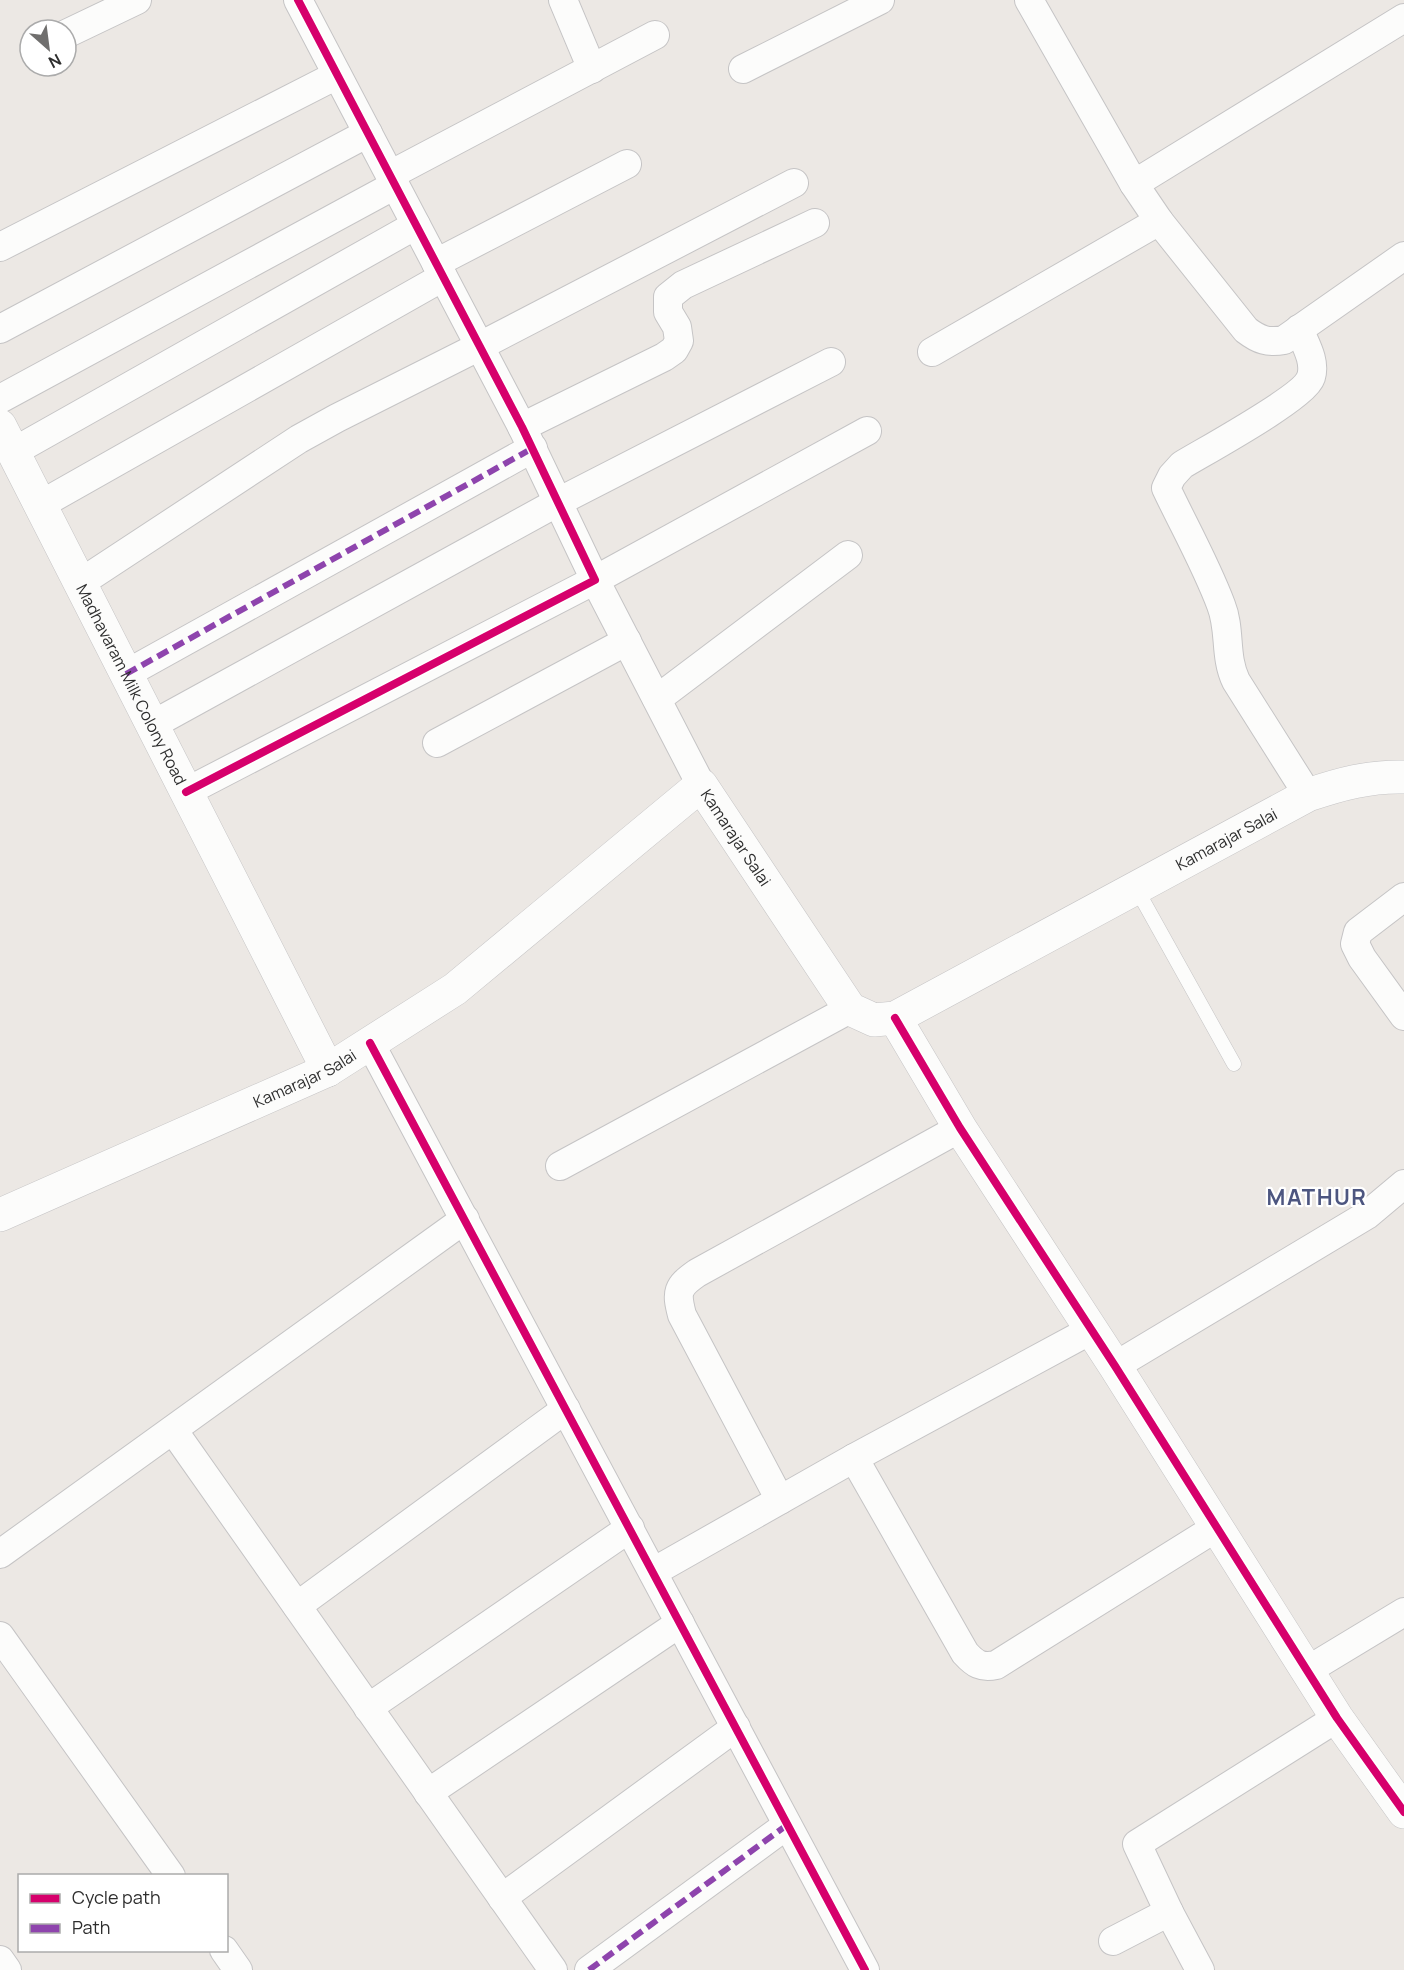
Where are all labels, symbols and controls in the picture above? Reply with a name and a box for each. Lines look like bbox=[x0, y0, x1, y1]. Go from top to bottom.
north arrow bbox=[18, 18, 78, 78]
text: N bbox=[45, 49, 65, 74]
street label: Madhavaram Milk Colony Road bbox=[71, 580, 192, 789]
street label: Kamarajar Salai bbox=[696, 785, 776, 890]
street label: Kamarajar Salai bbox=[1172, 803, 1281, 875]
street label: Kamarajar Salai bbox=[250, 1044, 360, 1113]
district label: MATHUR bbox=[1267, 1182, 1367, 1212]
legend bbox=[18, 1874, 228, 1952]
text: Cycle path bbox=[72, 1885, 161, 1909]
text: Path bbox=[72, 1915, 110, 1939]

